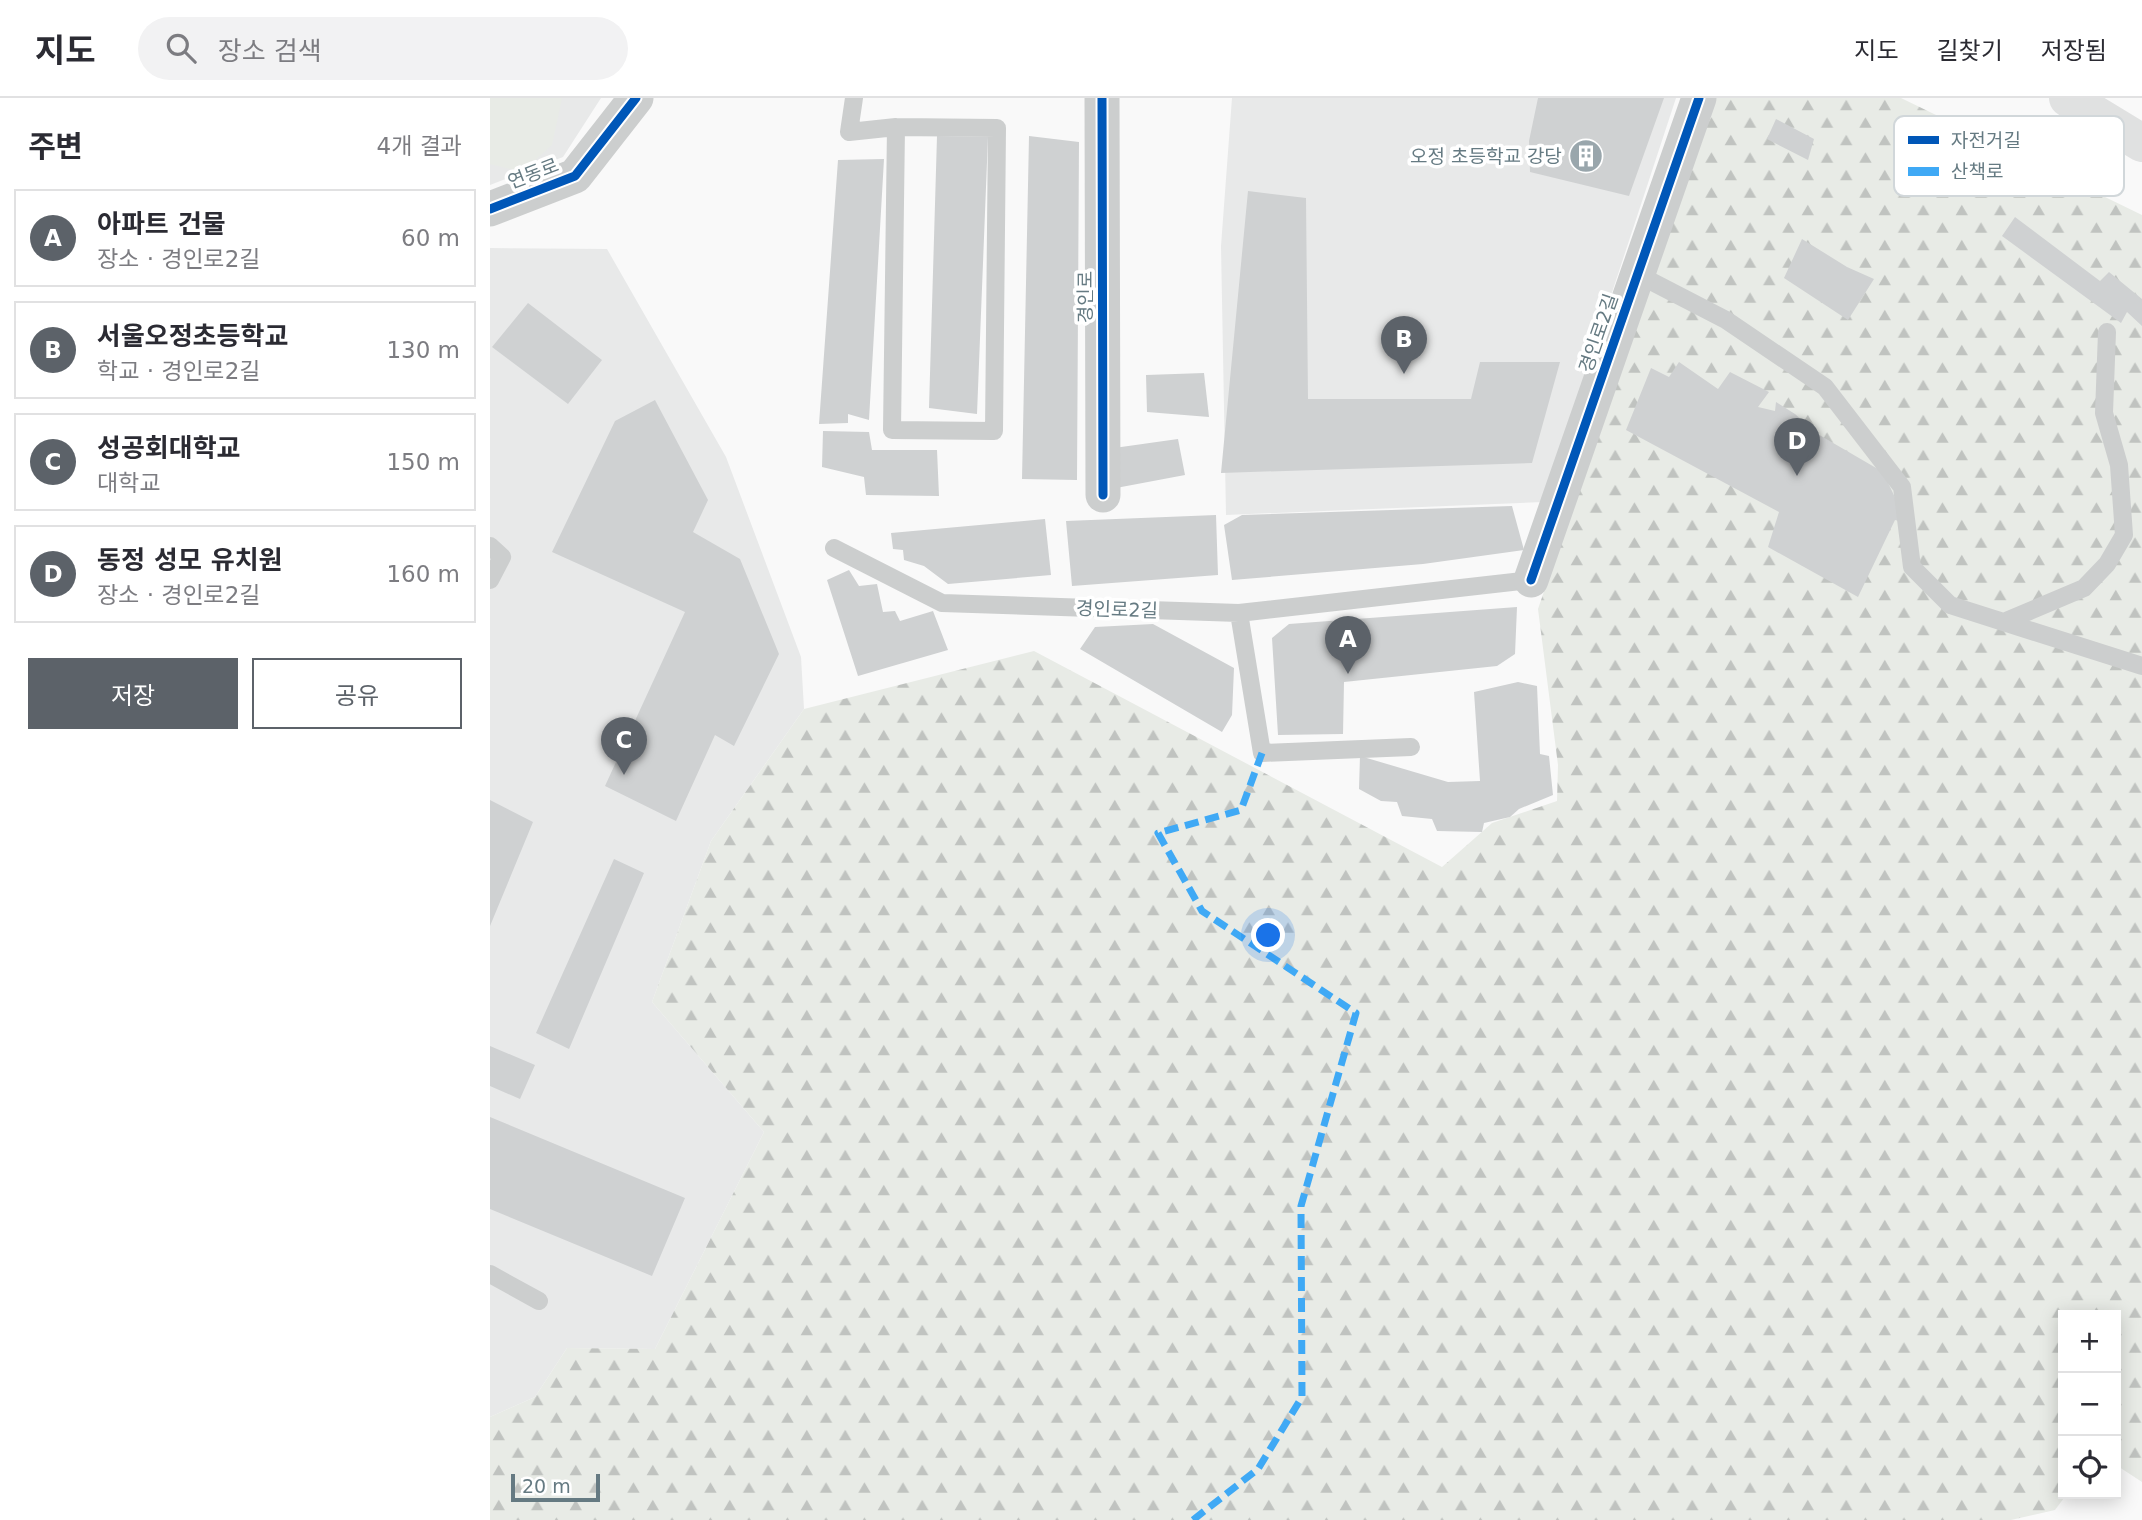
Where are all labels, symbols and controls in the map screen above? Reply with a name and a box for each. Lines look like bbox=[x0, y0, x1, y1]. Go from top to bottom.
search box bbox=[138, 17, 628, 80]
icon: search bbox=[162, 29, 200, 67]
text: 지도 bbox=[35, 31, 96, 70]
text: 장소 검색 bbox=[218, 36, 322, 66]
text: 지도 bbox=[1854, 37, 1899, 65]
text: 길찾기 bbox=[1937, 37, 2003, 65]
text: 저장됨 bbox=[2041, 37, 2107, 65]
legend bbox=[1894, 116, 2124, 196]
text: 주변 bbox=[28, 129, 83, 164]
text: 자전거길 bbox=[1951, 129, 2021, 151]
text: 4개 결과 bbox=[377, 133, 462, 159]
building icon: 오정 초등학교 강당 bbox=[1567, 137, 1605, 175]
place label: 오정 초등학교 강당 bbox=[1410, 145, 1562, 167]
street label: 연동로 bbox=[505, 153, 561, 193]
text: 산책로 bbox=[1951, 160, 2003, 182]
text: 아파트 건물 bbox=[97, 209, 226, 239]
text: A bbox=[44, 225, 62, 251]
text: 60 m bbox=[401, 225, 460, 251]
text: 장소 · 경인로2길 bbox=[97, 246, 261, 272]
street label: 경인로 bbox=[1074, 271, 1096, 323]
street label: 경인로2길 bbox=[1574, 291, 1622, 375]
pin: B bbox=[1381, 316, 1427, 374]
text: 서울오정초등학교 bbox=[97, 321, 288, 351]
text: B bbox=[44, 337, 62, 363]
text: 130 m bbox=[386, 337, 460, 363]
text: 학교 · 경인로2길 bbox=[97, 358, 261, 384]
pin: D bbox=[1774, 418, 1820, 476]
text: 성공회대학교 bbox=[97, 433, 241, 463]
text: C bbox=[45, 449, 61, 475]
text: 150 m bbox=[386, 449, 460, 475]
text: 대학교 bbox=[97, 470, 160, 496]
text: 동정 성모 유치원 bbox=[97, 545, 283, 575]
text: D bbox=[43, 561, 63, 587]
text: 160 m bbox=[386, 561, 460, 587]
text: 장소 · 경인로2길 bbox=[97, 582, 261, 608]
street label: 경인로2길 bbox=[1076, 597, 1158, 621]
pin: A bbox=[1325, 616, 1371, 674]
button: 저장 bbox=[28, 658, 238, 729]
button: 공유 bbox=[252, 658, 462, 729]
pin: C bbox=[601, 717, 647, 775]
your location bbox=[1251, 918, 1285, 952]
map controls bbox=[2058, 1310, 2121, 1499]
button: + bbox=[2058, 1310, 2121, 1373]
button: − bbox=[2058, 1373, 2121, 1436]
button: locate bbox=[2058, 1436, 2121, 1499]
scale bar bbox=[511, 1471, 600, 1503]
text: 20 m bbox=[522, 1475, 571, 1497]

